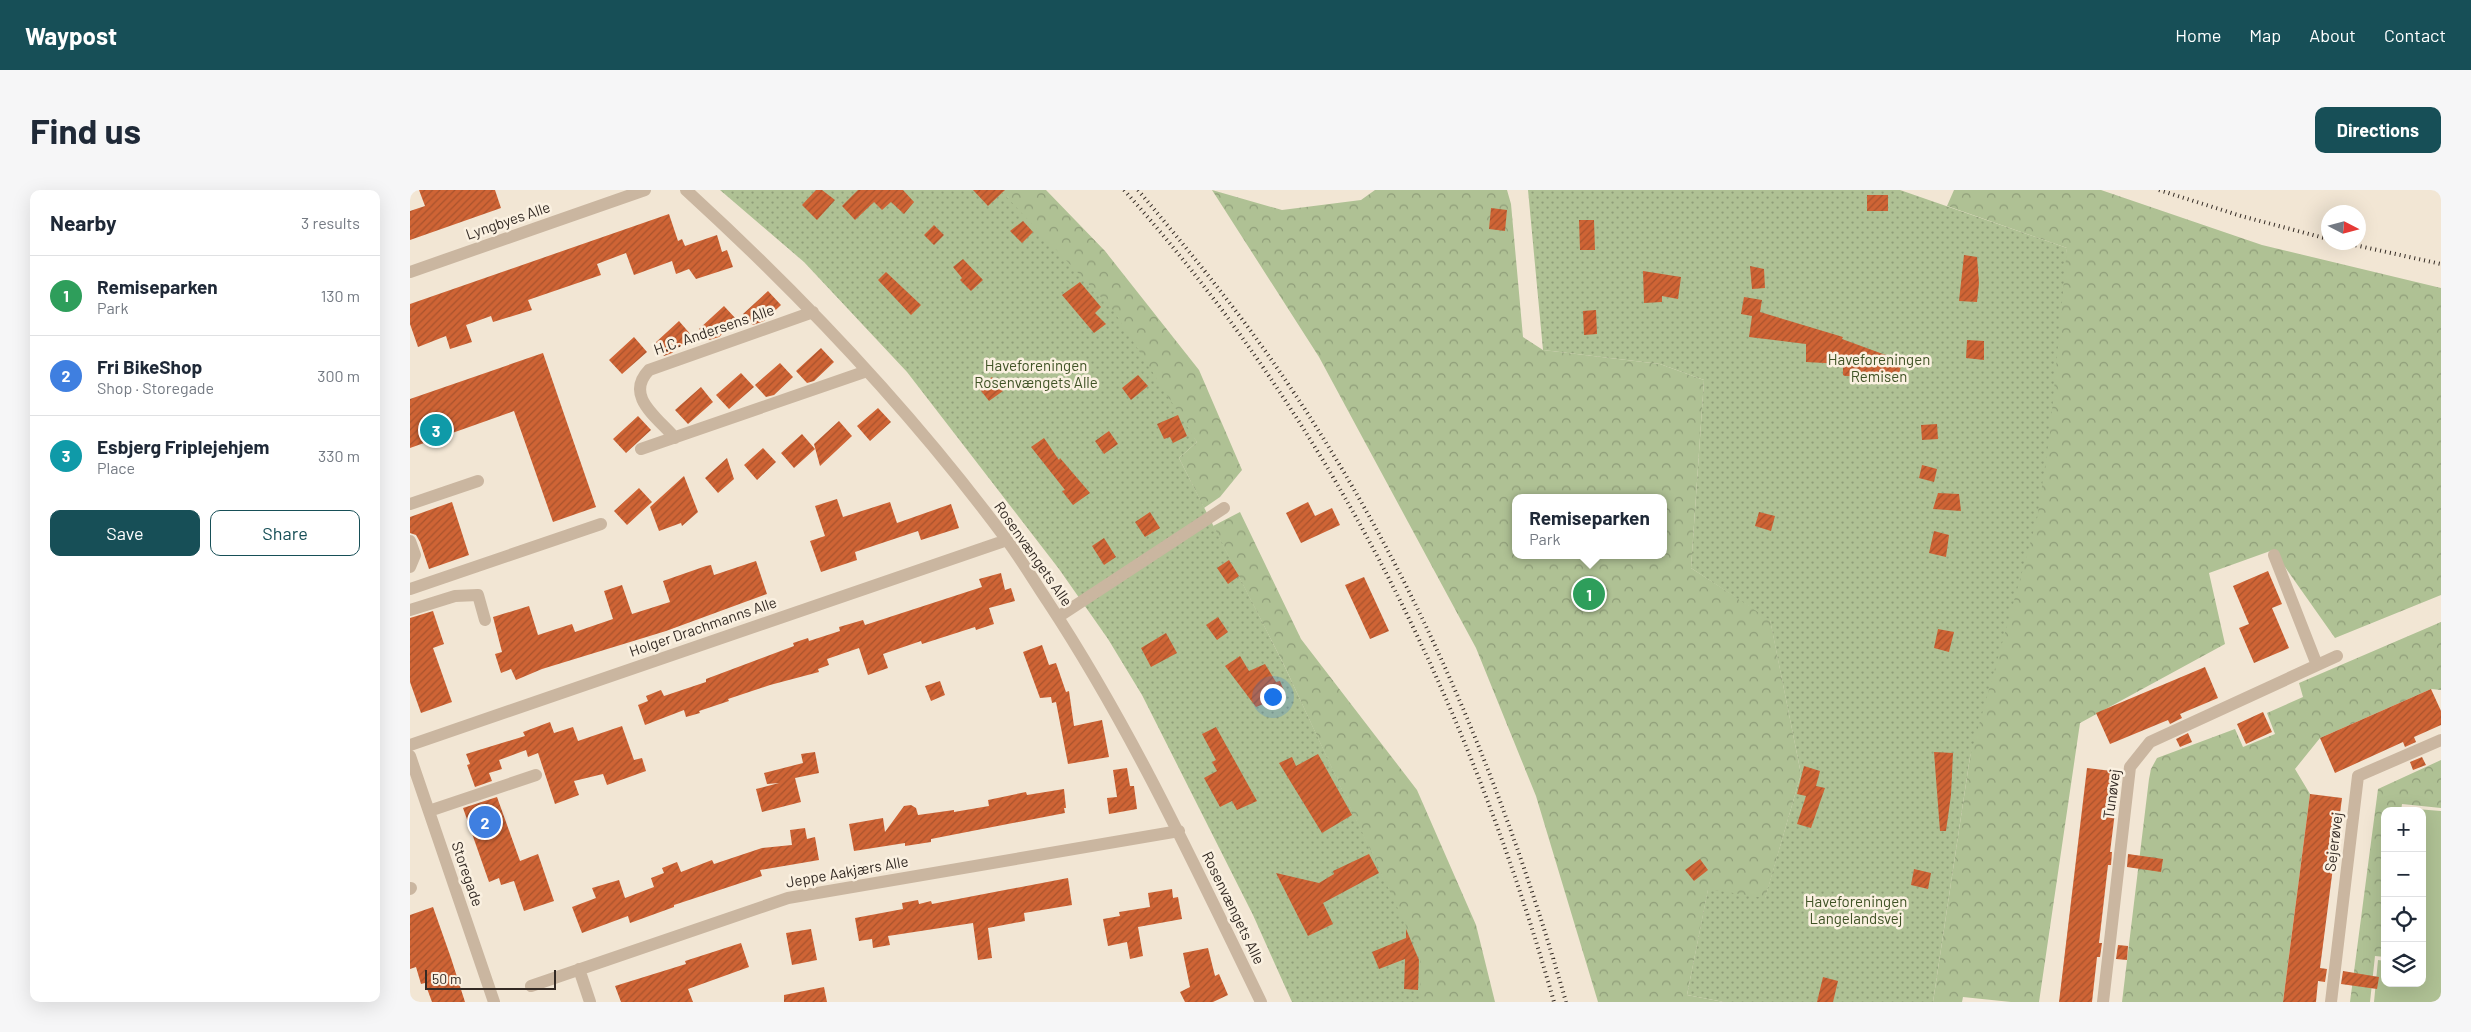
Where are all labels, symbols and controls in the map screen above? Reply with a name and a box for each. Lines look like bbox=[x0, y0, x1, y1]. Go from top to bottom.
text: Waypost bbox=[25, 21, 117, 50]
text: Home bbox=[2175, 24, 2221, 46]
text: Map bbox=[2249, 24, 2281, 46]
text: About bbox=[2309, 24, 2356, 46]
text: Contact bbox=[2384, 24, 2446, 46]
button: Directions bbox=[2315, 107, 2441, 153]
text: Find us bbox=[30, 109, 141, 151]
street label: Lyngbyes Alle bbox=[463, 197, 552, 243]
north arrow bbox=[2321, 205, 2366, 250]
text: Nearby bbox=[50, 210, 116, 235]
text: 3 results bbox=[301, 213, 360, 232]
text: Remiseparken bbox=[97, 275, 218, 298]
text: 1 bbox=[63, 286, 69, 305]
text: 130 m bbox=[321, 286, 360, 305]
text: Park bbox=[97, 298, 128, 317]
street label: H.C. Andersens Alle bbox=[651, 300, 776, 358]
park label: Haveforeningen Remisen bbox=[1828, 350, 1930, 385]
text: Fri BikeShop bbox=[97, 355, 202, 378]
park label: Haveforeningen Rosenvængets Alle bbox=[974, 356, 1098, 391]
text: 2 bbox=[62, 366, 70, 385]
text: 300 m bbox=[317, 366, 360, 385]
text: Shop · Storegade bbox=[97, 378, 214, 397]
pin: 3 bbox=[420, 411, 452, 449]
text: Esbjerg Friplejehjem bbox=[97, 435, 269, 458]
text: 3 bbox=[62, 446, 70, 465]
text: 330 m bbox=[318, 446, 360, 465]
text: Place bbox=[97, 458, 135, 477]
popup bbox=[1512, 494, 1667, 559]
street label: Rosenvængets Alle bbox=[991, 498, 1077, 609]
text: Remiseparken bbox=[1529, 506, 1650, 529]
button: Save bbox=[50, 510, 200, 556]
button: Share bbox=[210, 510, 360, 556]
text: Park bbox=[1529, 529, 1561, 548]
pin: 1 bbox=[1573, 575, 1605, 613]
street label: Holger Drachmanns Alle bbox=[627, 592, 779, 660]
your location bbox=[1260, 684, 1286, 710]
street label: Tunøvej bbox=[2099, 768, 2123, 820]
pin: 2 bbox=[469, 803, 501, 841]
map controls bbox=[2381, 807, 2426, 987]
button: + bbox=[2381, 807, 2426, 852]
street label: Sejerøvej bbox=[2320, 811, 2346, 873]
street label: Storegade bbox=[448, 839, 487, 908]
street label: Rosenvængets Alle bbox=[1199, 848, 1269, 967]
street label: Jeppe Aakjærs Alle bbox=[784, 851, 910, 891]
button: − bbox=[2381, 852, 2426, 897]
park label: Haveforeningen Langelandsvej bbox=[1805, 892, 1907, 927]
button: locate bbox=[2381, 897, 2426, 942]
button: layers bbox=[2381, 942, 2426, 987]
scale bar bbox=[425, 967, 556, 990]
text: 50 m bbox=[432, 970, 461, 987]

